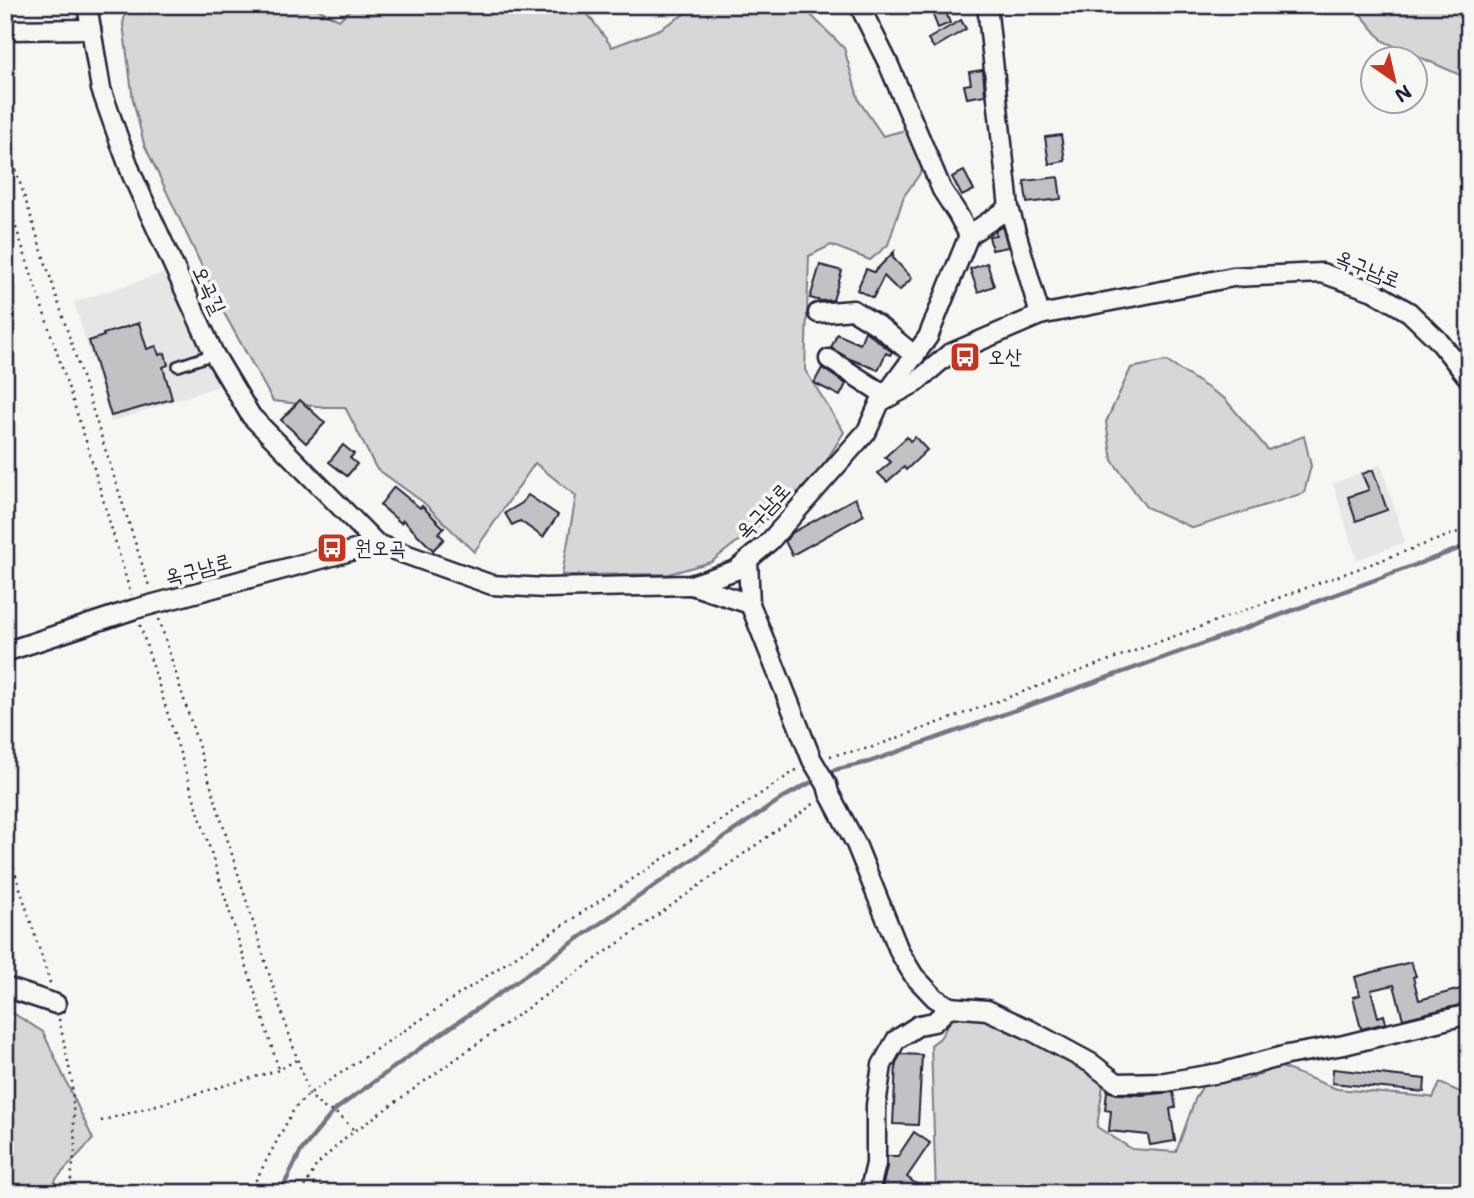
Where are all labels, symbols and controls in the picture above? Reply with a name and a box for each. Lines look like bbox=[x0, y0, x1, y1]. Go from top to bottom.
north arrow bbox=[1358, 46, 1428, 116]
text: N bbox=[1390, 79, 1416, 108]
street label: 옥구남로 bbox=[1331, 243, 1405, 295]
street label: 오곡길 bbox=[186, 261, 232, 319]
bus stop icon: 오산 bbox=[948, 340, 982, 374]
place label: 오산 bbox=[988, 343, 1022, 371]
street label: 옥구남로 bbox=[730, 477, 796, 545]
bus stop icon: 원오곡 bbox=[315, 531, 349, 565]
place label: 원오곡 bbox=[355, 534, 406, 562]
street label: 옥구남로 bbox=[162, 547, 234, 591]

